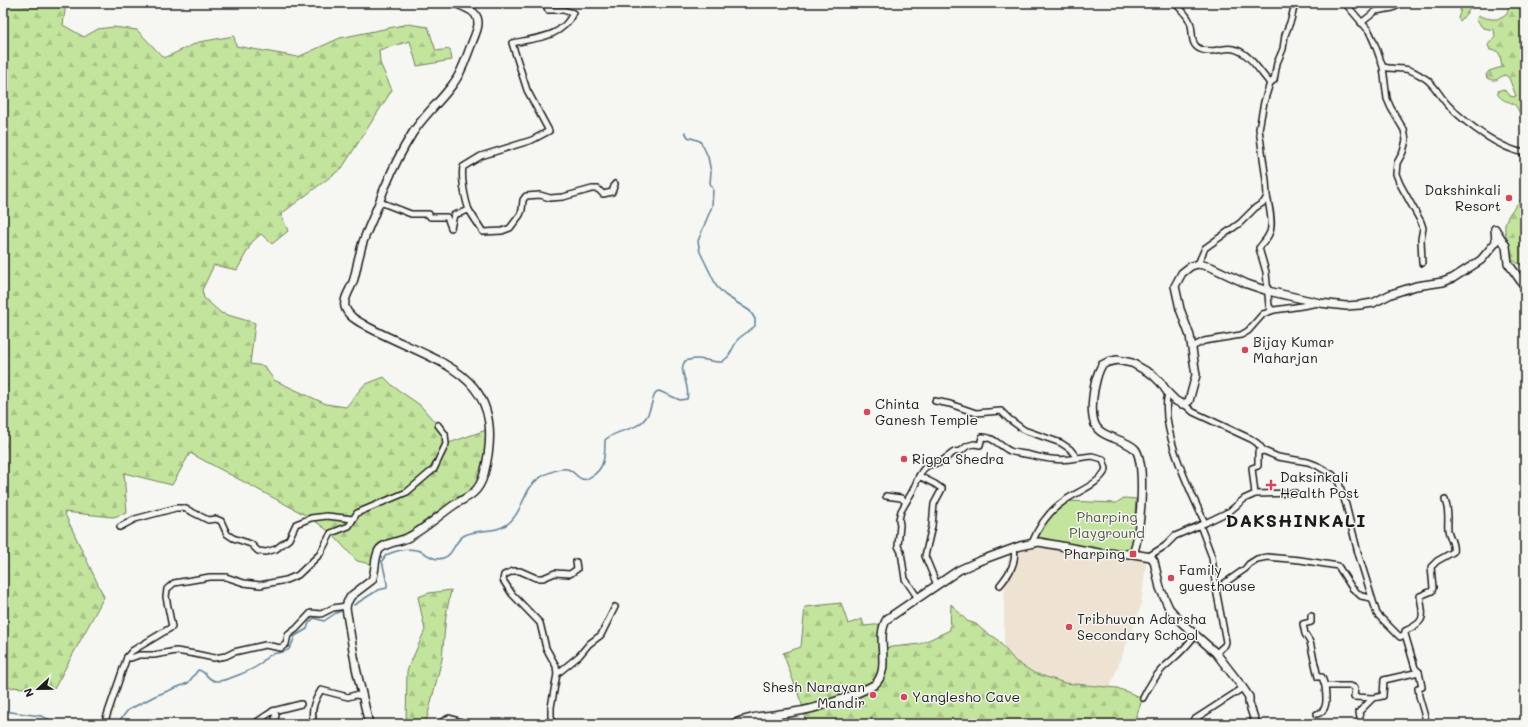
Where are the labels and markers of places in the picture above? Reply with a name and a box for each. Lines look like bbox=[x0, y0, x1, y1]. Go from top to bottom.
place label: Dakshinkali Resort bbox=[1425, 180, 1501, 215]
marker: Dakshinkali Resort bbox=[1504, 193, 1514, 203]
place label: Bijay Kumar Maharjan bbox=[1253, 332, 1334, 367]
marker: Bijay Kumar Maharjan bbox=[1240, 345, 1250, 355]
place label: Chinta Ganesh Temple bbox=[875, 394, 978, 429]
marker: Chinta Ganesh Temple bbox=[862, 407, 872, 417]
place label: Rigpa Shedra bbox=[912, 449, 1004, 468]
marker: Rigpa Shedra bbox=[899, 454, 909, 464]
place label: Daksinkali Health Post bbox=[1280, 467, 1359, 502]
marker: Daksinkali Health Post bbox=[1265, 479, 1277, 491]
place label: Pharping bbox=[1064, 544, 1125, 563]
marker: Pharping bbox=[1128, 549, 1138, 559]
place label: Family guesthouse bbox=[1179, 560, 1256, 595]
marker: Family guesthouse bbox=[1166, 573, 1176, 583]
place label: Tribhuvan Adarsha Secondary School bbox=[1077, 609, 1207, 644]
marker: Tribhuvan Adarsha Secondary School bbox=[1064, 622, 1074, 632]
place label: Shesh Narayan Mandir bbox=[763, 677, 865, 712]
place label: Yanglesho Cave bbox=[912, 687, 1020, 706]
marker: Shesh Narayan Mandir bbox=[868, 690, 878, 700]
marker: Yanglesho Cave bbox=[899, 692, 909, 702]

